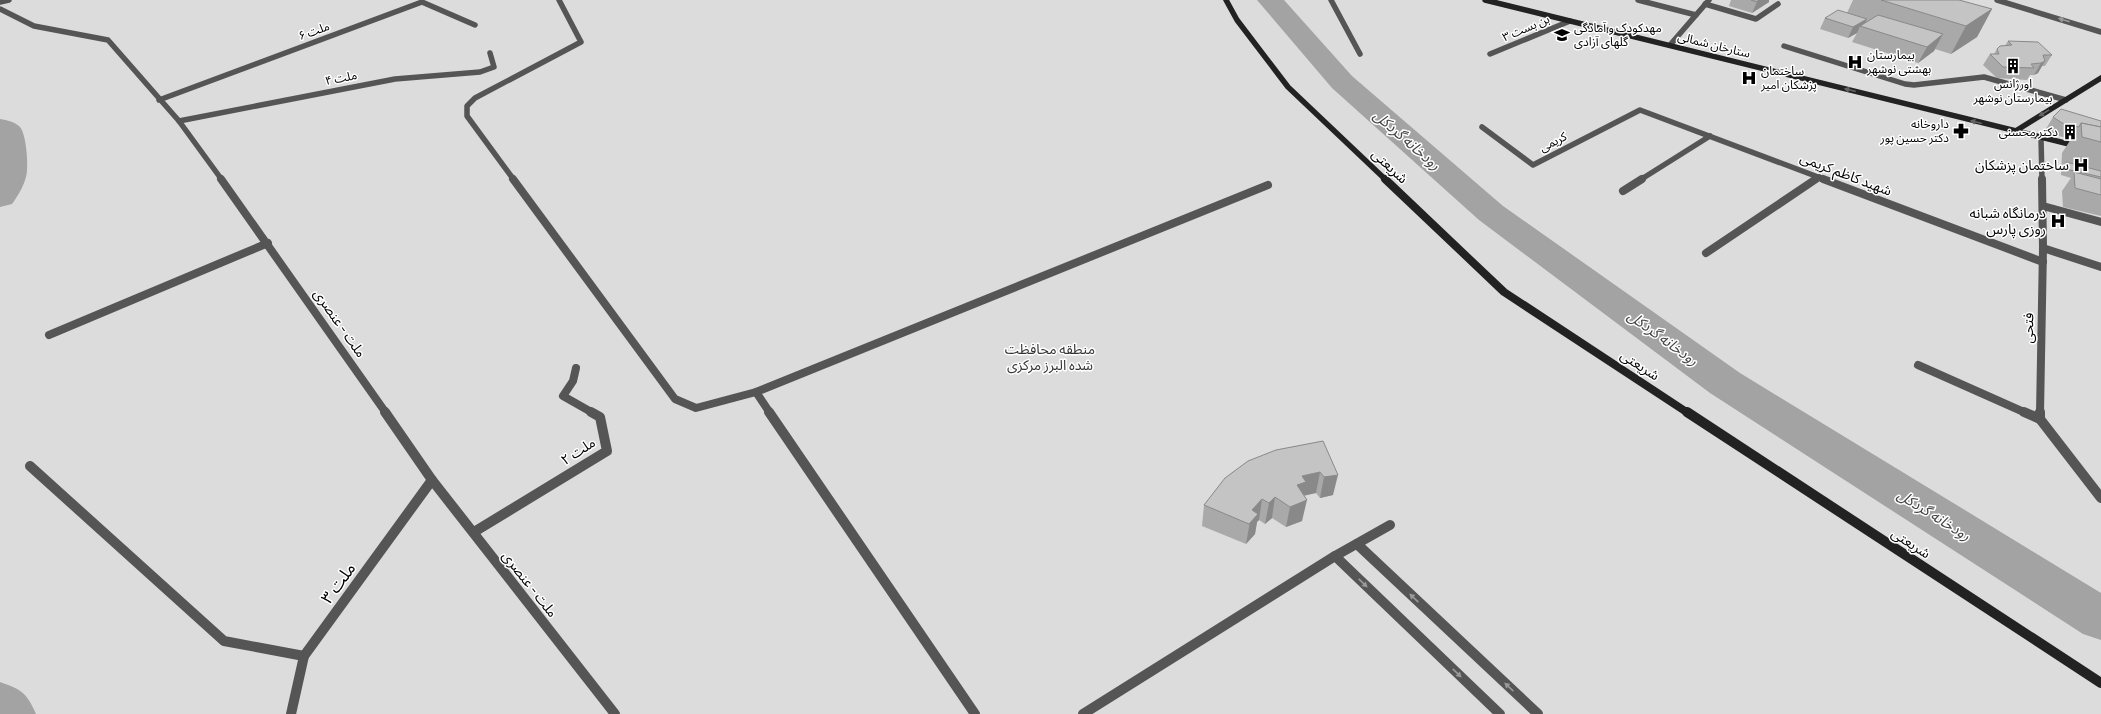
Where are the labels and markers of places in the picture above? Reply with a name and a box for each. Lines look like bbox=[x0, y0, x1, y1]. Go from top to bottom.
place label: مهدکودک و آمادگی گلهای آزادی bbox=[1574, 20, 1662, 49]
school or university icon: مهدکودک و آمادگی گلهای آزادی bbox=[1553, 26, 1571, 44]
place label: بیمارستان بهشتی نوشهر bbox=[1866, 47, 1931, 76]
hospital icon: بیمارستان بهشتی نوشهر bbox=[1846, 53, 1864, 71]
building icon: اورژانس بیمارستان نوشهر bbox=[2004, 57, 2022, 75]
place label: ساختمان پزشکان امیر bbox=[1760, 63, 1817, 93]
hospital icon: ساختمان پزشکان امیر bbox=[1740, 69, 1758, 87]
place label: اورژانس بیمارستان نوشهر bbox=[1972, 76, 2053, 105]
place label: داروخانه دکتر حسین پور bbox=[1879, 116, 1949, 146]
pharmacy icon: داروخانه دکتر حسین پور bbox=[1952, 122, 1970, 140]
building icon: دکتر محسنی bbox=[2061, 123, 2079, 141]
place label: دکتر محسنی bbox=[1999, 124, 2058, 139]
place label: ساختمان پزشکان bbox=[1975, 156, 2069, 175]
hospital icon: ساختمان پزشکان bbox=[2072, 156, 2090, 174]
place label: درمانگاه شبانه روزی پارس bbox=[1970, 204, 2046, 239]
hospital icon: درمانگاه شبانه روزی پارس bbox=[2049, 212, 2067, 230]

